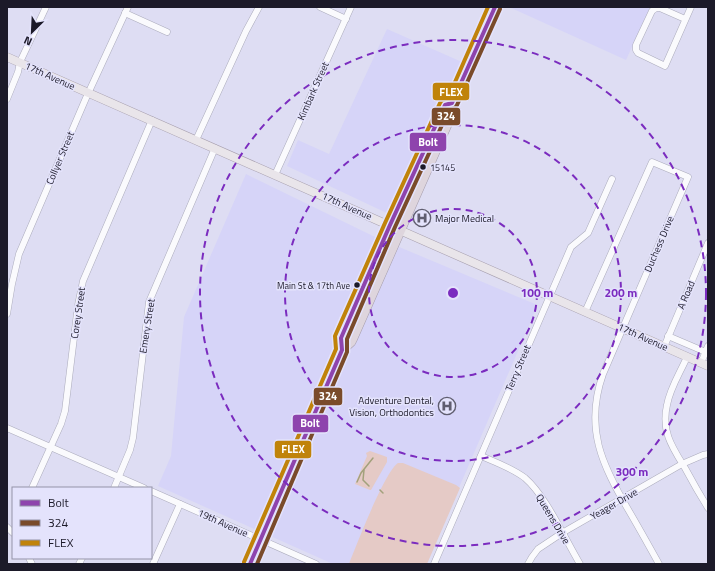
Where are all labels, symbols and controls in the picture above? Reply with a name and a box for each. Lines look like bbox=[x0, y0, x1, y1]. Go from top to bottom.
north arrow bbox=[12, 12, 52, 52]
text: N bbox=[21, 32, 35, 50]
street label: 17th Avenue bbox=[22, 58, 78, 94]
street label: Kimbark Street bbox=[293, 59, 333, 123]
line badge: FLEX bbox=[432, 82, 470, 101]
text: FLEX bbox=[439, 84, 463, 100]
line badge: 324 bbox=[431, 107, 461, 126]
text: 324 bbox=[437, 108, 455, 124]
street label: Collyer Street bbox=[42, 129, 78, 187]
line badge: Bolt bbox=[409, 132, 447, 152]
text: Bolt bbox=[418, 134, 438, 150]
place label: 15145 bbox=[430, 161, 455, 174]
marker: 15145 bbox=[418, 162, 428, 172]
street label: 17th Avenue bbox=[319, 188, 375, 224]
hospital icon: Major Medical bbox=[412, 208, 432, 228]
place label: Major Medical bbox=[435, 211, 494, 226]
street label: Duchess Drive bbox=[640, 213, 678, 275]
street label: A Road bbox=[673, 278, 699, 312]
place label: Main St & 17th Ave bbox=[277, 279, 350, 292]
marker: Main St & 17th Ave bbox=[352, 280, 362, 290]
text: 100 m bbox=[521, 283, 553, 302]
text: 200 m bbox=[605, 283, 637, 302]
street label: Corey Street bbox=[67, 286, 89, 340]
centre of rings bbox=[446, 286, 460, 300]
street label: Emery Street bbox=[135, 297, 159, 354]
street label: 17th Avenue bbox=[615, 319, 671, 355]
street label: Terry Street bbox=[501, 342, 535, 394]
line badge: 324 bbox=[313, 387, 343, 406]
text: 324 bbox=[319, 388, 337, 404]
place label: Adventure Dental, Vision, Orthodontics bbox=[349, 393, 434, 420]
hospital icon: Adventure Dental, Vision, Orthodontics bbox=[437, 396, 457, 416]
line badge: Bolt bbox=[292, 414, 329, 433]
text: Bolt bbox=[300, 415, 320, 431]
line badge: FLEX bbox=[274, 440, 312, 459]
text: FLEX bbox=[281, 441, 305, 457]
text: 300 m bbox=[616, 462, 648, 481]
street label: Yeager Drive bbox=[588, 484, 640, 524]
legend bbox=[12, 487, 152, 559]
street label: Queens Drive bbox=[532, 491, 574, 547]
text: Bolt bbox=[48, 493, 70, 512]
street label: 19th Avenue bbox=[195, 505, 251, 541]
text: 324 bbox=[48, 513, 68, 532]
text: FLEX bbox=[48, 533, 74, 552]

